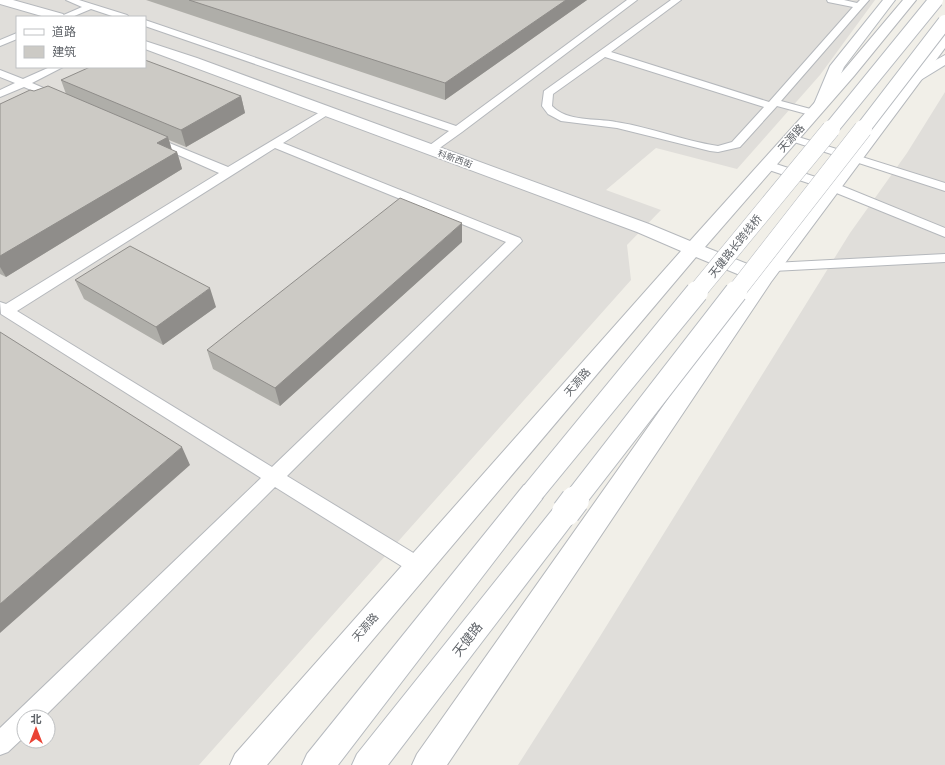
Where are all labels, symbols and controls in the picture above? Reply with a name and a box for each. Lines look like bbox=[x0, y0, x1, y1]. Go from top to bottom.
legend bbox=[16, 16, 146, 68]
text: 道路 bbox=[52, 24, 76, 39]
text: 建筑 bbox=[52, 44, 76, 59]
street label: 天源路 bbox=[775, 121, 807, 155]
street label: 科新西街 bbox=[436, 147, 474, 170]
street label: 天健路长跨线桥 bbox=[705, 212, 765, 280]
street label: 天源路 bbox=[561, 365, 593, 399]
street label: 天源路 bbox=[349, 610, 381, 644]
street label: 天健路 bbox=[449, 619, 486, 660]
north arrow bbox=[16, 709, 56, 749]
text: 北 bbox=[31, 712, 42, 726]

